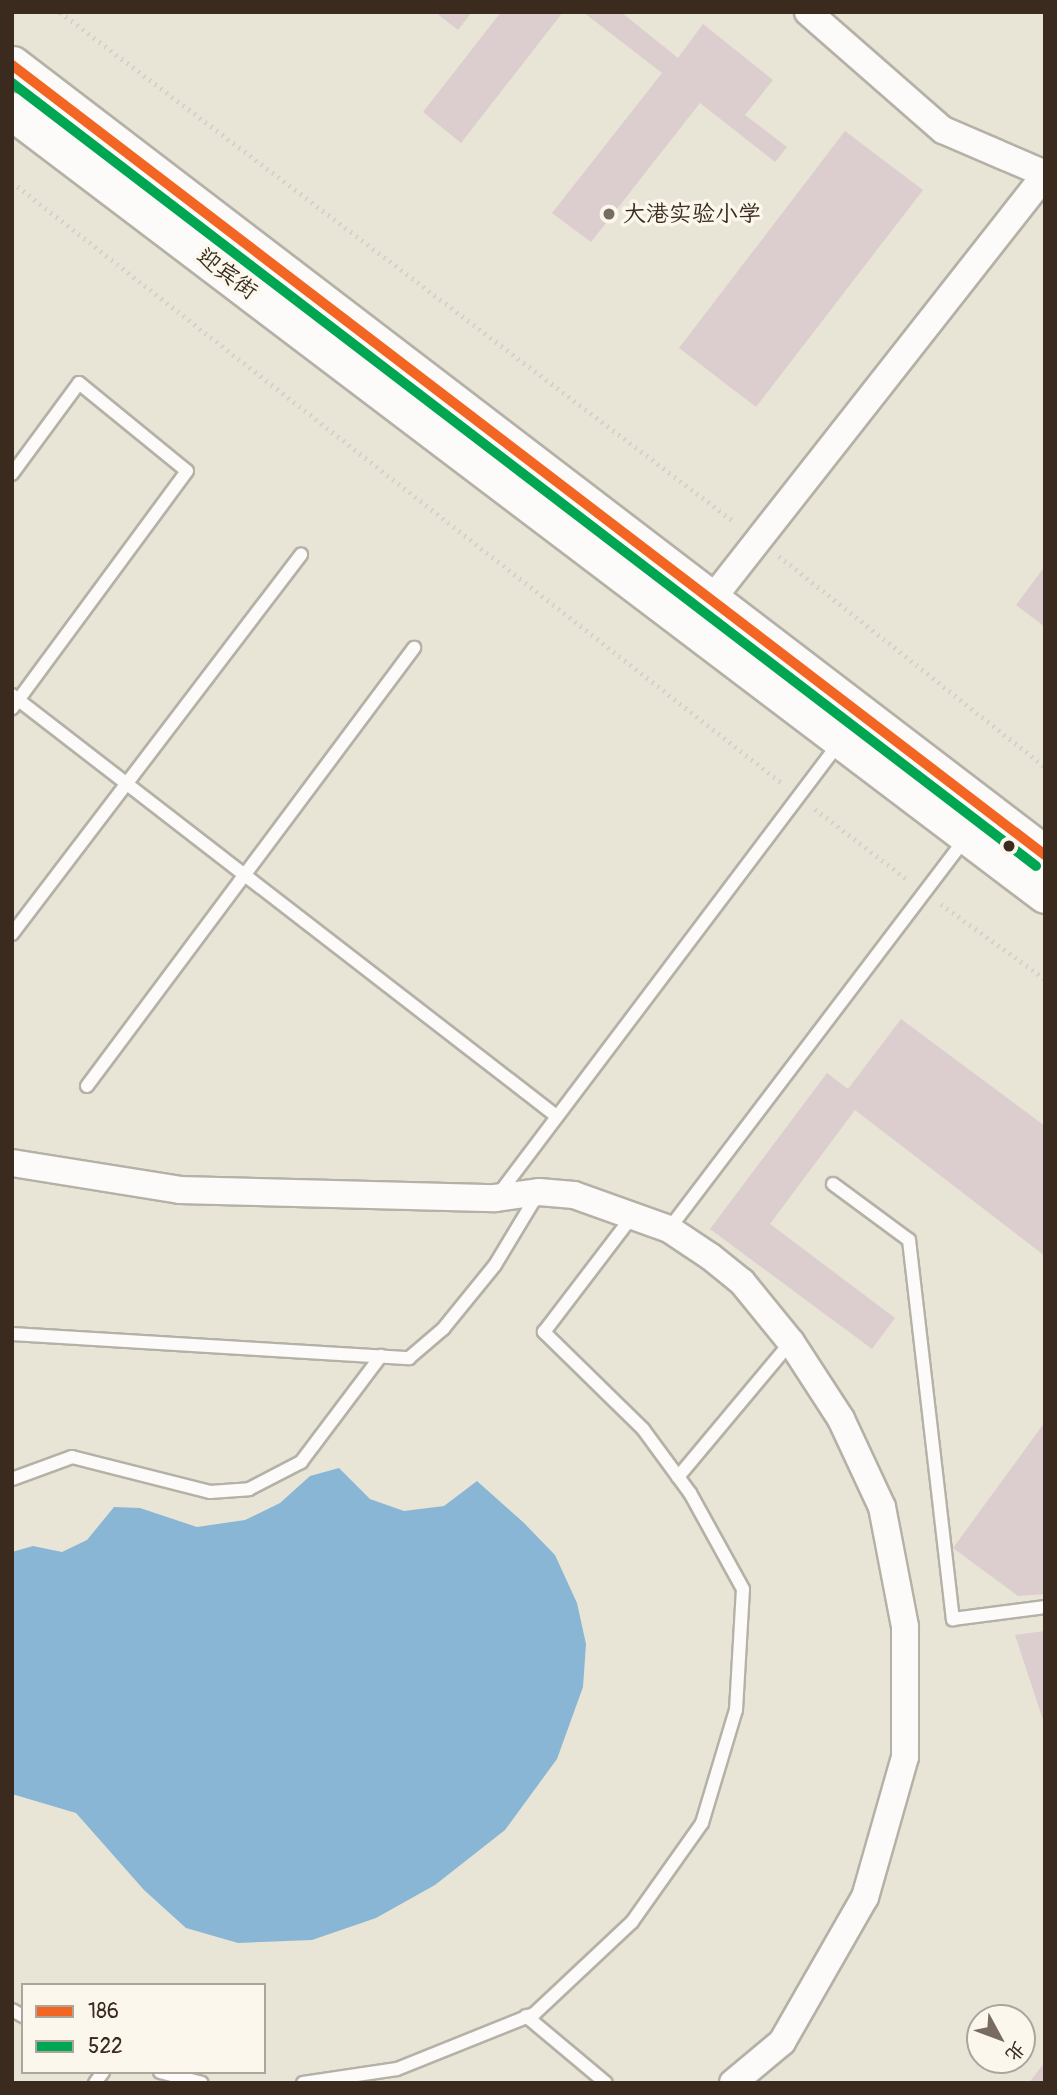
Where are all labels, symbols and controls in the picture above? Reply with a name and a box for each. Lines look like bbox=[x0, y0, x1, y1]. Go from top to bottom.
place label: 大港实验小学 bbox=[623, 200, 761, 228]
marker: 大港实验小学 bbox=[601, 206, 617, 222]
street label: 迎宾街 bbox=[191, 242, 263, 306]
unlabelled marker bbox=[1002, 839, 1016, 853]
legend bbox=[21, 1983, 266, 2074]
text: 186 bbox=[88, 1998, 119, 2025]
north arrow bbox=[966, 2004, 1036, 2074]
text: 522 bbox=[88, 2033, 123, 2060]
text: 北 bbox=[1000, 2036, 1031, 2067]

